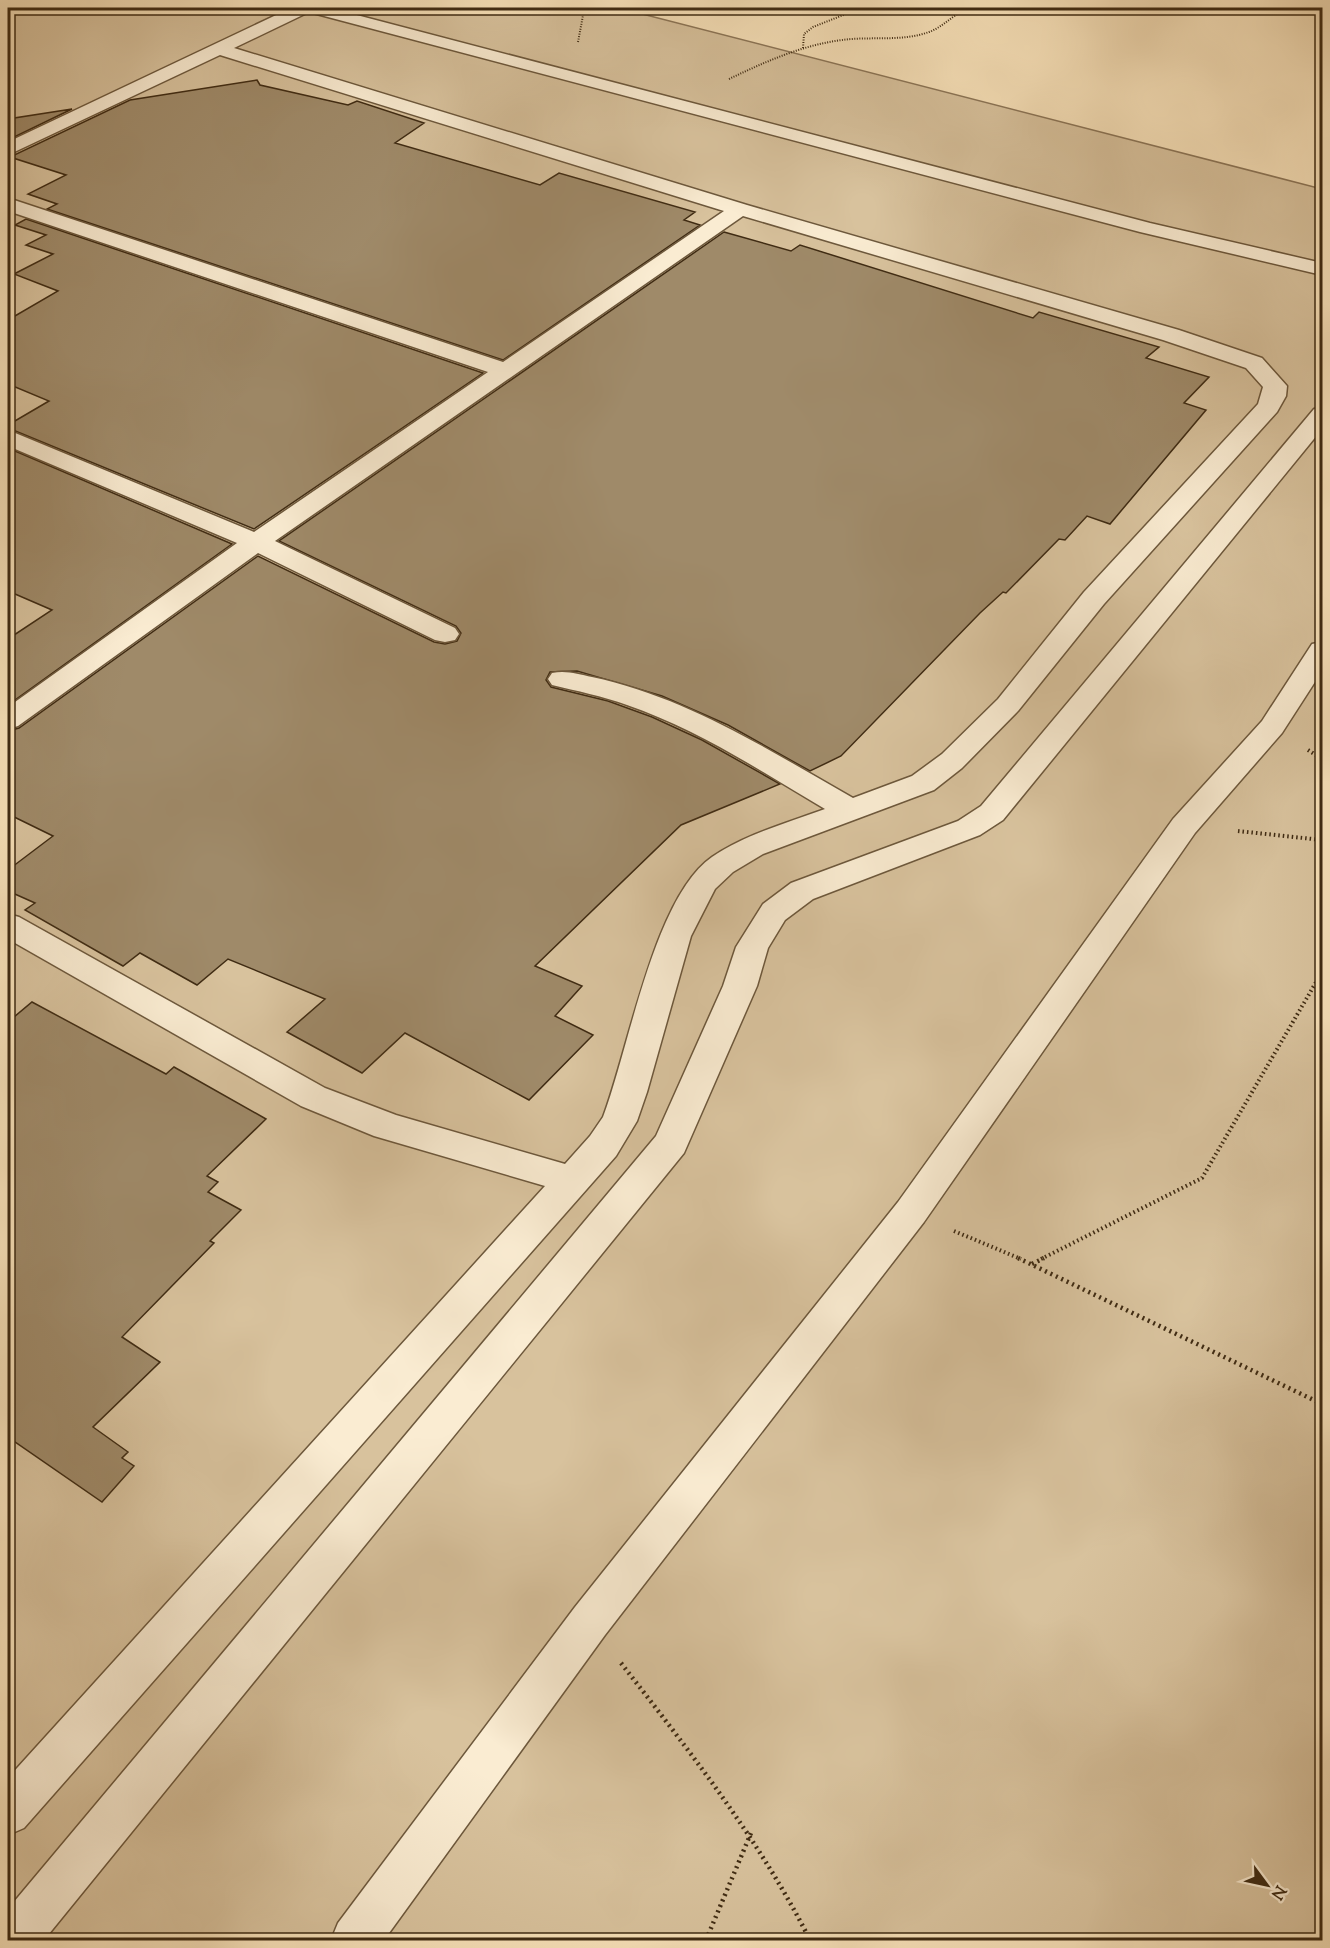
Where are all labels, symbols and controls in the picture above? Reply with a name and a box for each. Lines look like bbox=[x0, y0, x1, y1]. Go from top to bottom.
north arrow bbox=[1237, 1855, 1297, 1915]
text: N bbox=[1264, 1880, 1291, 1904]

